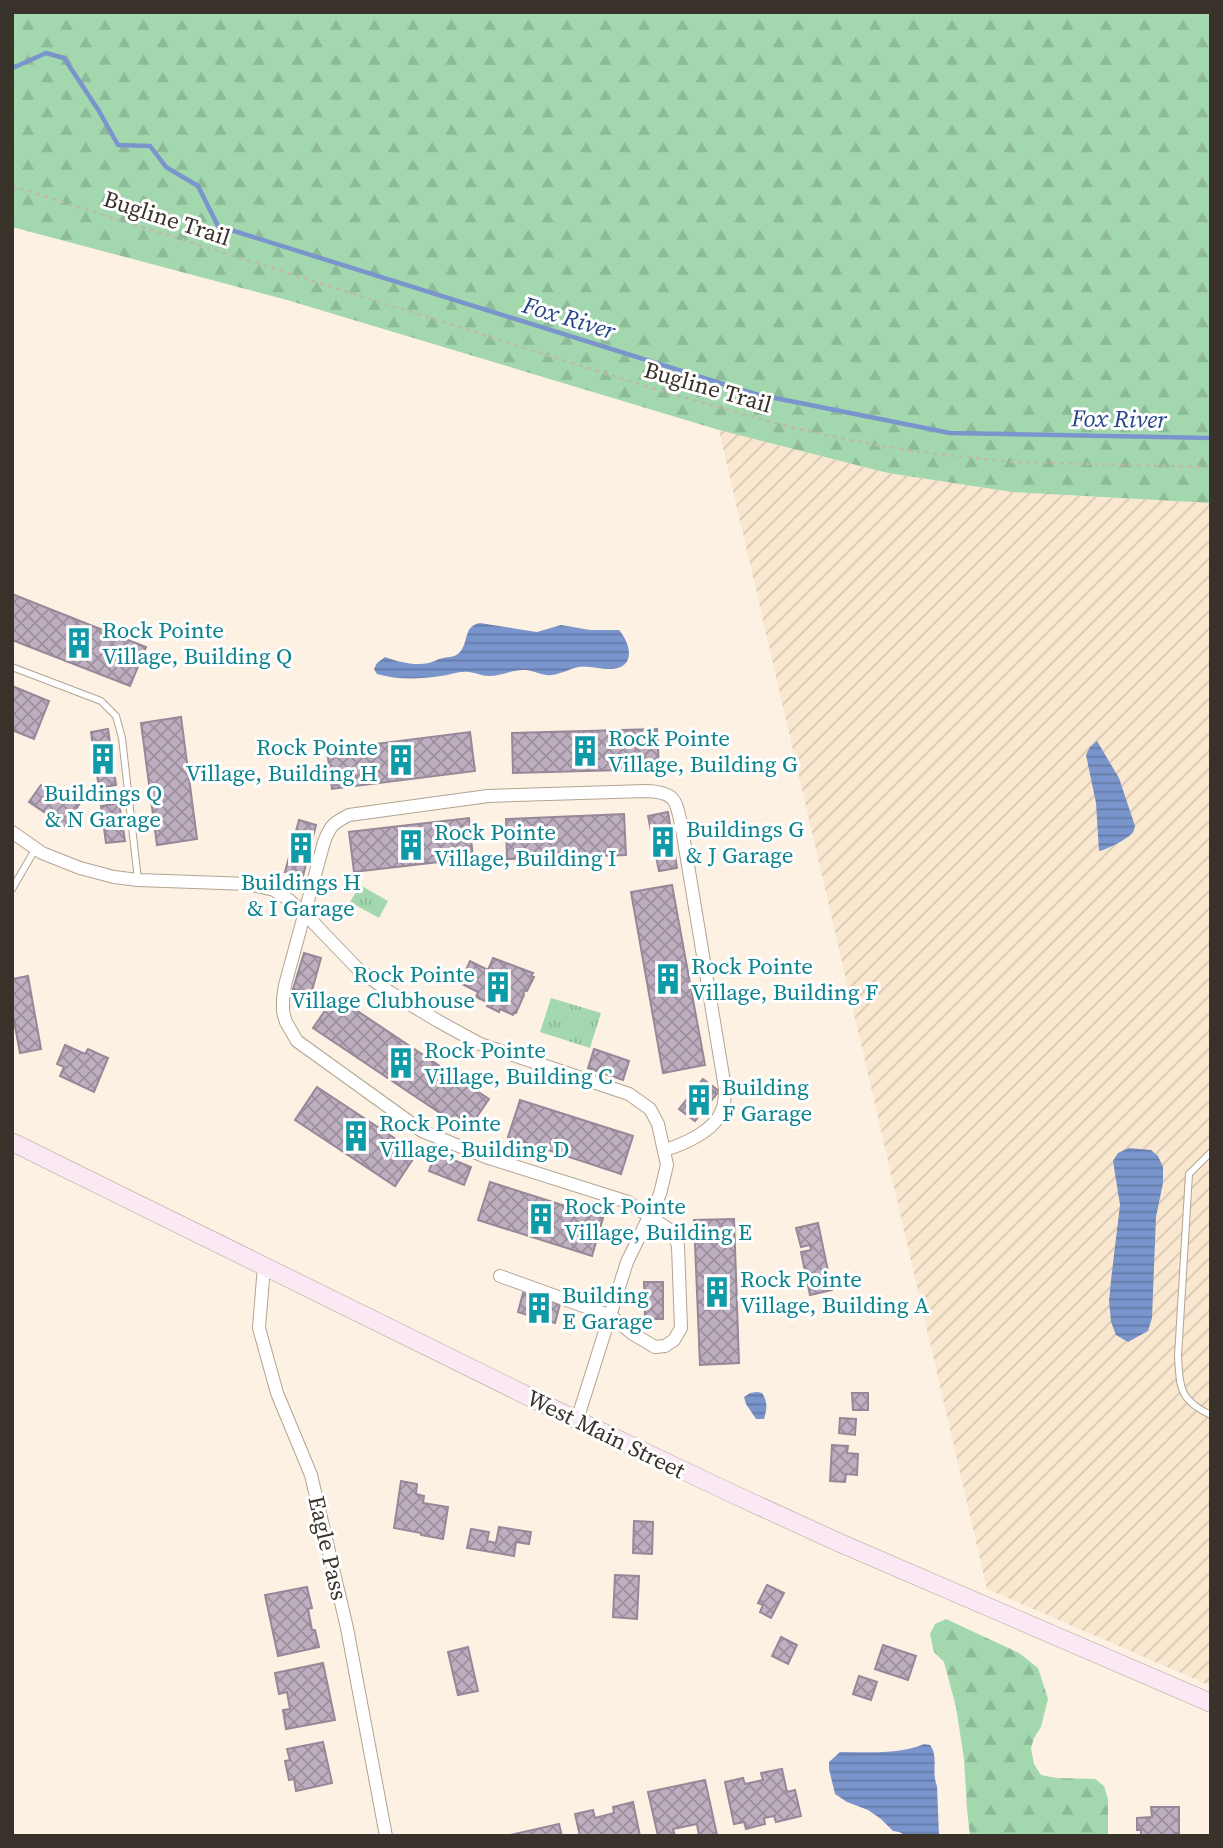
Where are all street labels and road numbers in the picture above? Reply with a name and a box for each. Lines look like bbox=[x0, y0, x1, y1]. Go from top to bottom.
street label: Bugline Trail bbox=[100, 183, 234, 254]
street label: Bugline Trail bbox=[640, 354, 776, 421]
street label: West Main Street bbox=[521, 1382, 691, 1486]
street label: Eagle Pass bbox=[300, 1493, 356, 1603]

